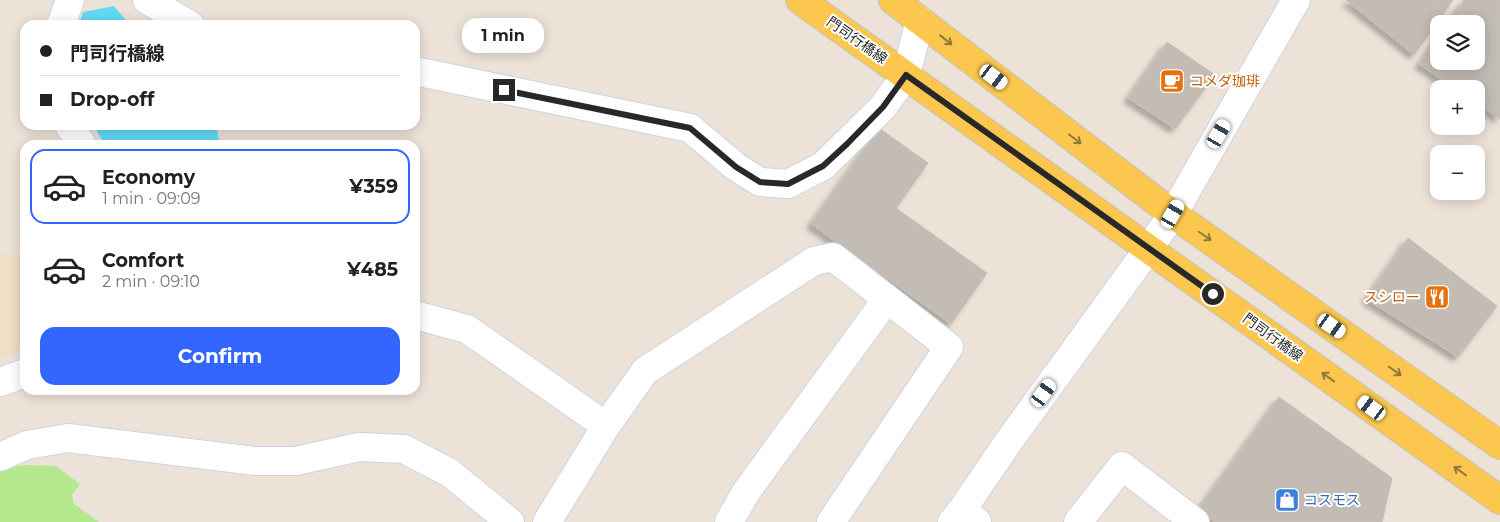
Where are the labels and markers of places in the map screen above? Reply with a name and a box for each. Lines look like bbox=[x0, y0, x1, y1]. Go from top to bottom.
cafe icon: コメダ珈琲 bbox=[1159, 68, 1185, 94]
place label: コメダ珈琲 bbox=[1190, 72, 1260, 90]
restaurant icon: スシロー bbox=[1424, 284, 1450, 310]
place label: スシロー bbox=[1364, 288, 1420, 306]
shop icon: コスモス bbox=[1274, 487, 1300, 513]
place label: コスモス bbox=[1304, 491, 1360, 509]

